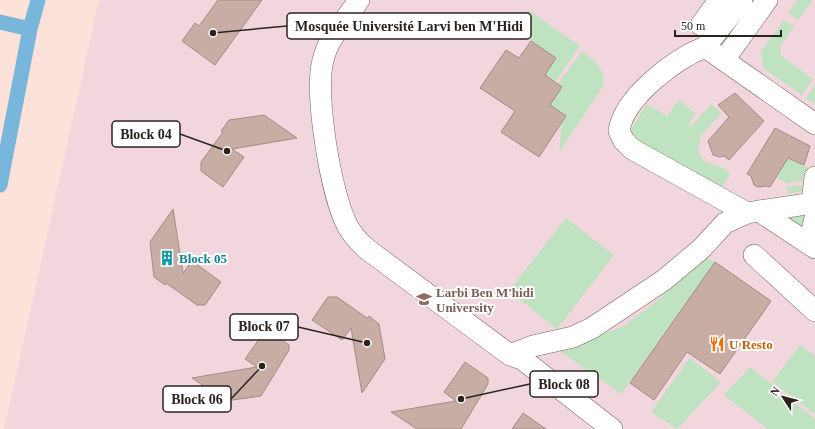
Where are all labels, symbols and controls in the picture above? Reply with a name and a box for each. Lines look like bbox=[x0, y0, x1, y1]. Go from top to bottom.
scale bar bbox=[675, 12, 781, 38]
callout: Mosquée Université Larvi ben M'Hidi bbox=[287, 13, 531, 39]
text: Mosquée Université Larvi ben M'Hidi bbox=[295, 19, 523, 34]
text: 50 m bbox=[681, 19, 706, 33]
callout: Block 04 bbox=[112, 121, 180, 147]
text: Block 04 bbox=[120, 127, 172, 142]
building icon: Block 05 bbox=[158, 249, 176, 267]
place label: Block 05 bbox=[179, 251, 228, 266]
place label: Larbi Ben M'hidi University bbox=[436, 285, 534, 315]
school or university icon: Larbi Ben M'hidi University bbox=[415, 290, 433, 308]
callout: Block 07 bbox=[230, 314, 298, 340]
text: Block 07 bbox=[238, 319, 290, 334]
restaurant icon: U Resto bbox=[708, 335, 726, 353]
place label: U Resto bbox=[729, 337, 773, 352]
callout: Block 08 bbox=[530, 371, 598, 397]
text: Block 08 bbox=[538, 377, 590, 392]
north arrow bbox=[763, 377, 803, 417]
text: N bbox=[768, 384, 782, 398]
callout: Block 06 bbox=[163, 386, 231, 412]
text: Block 06 bbox=[171, 392, 223, 407]

